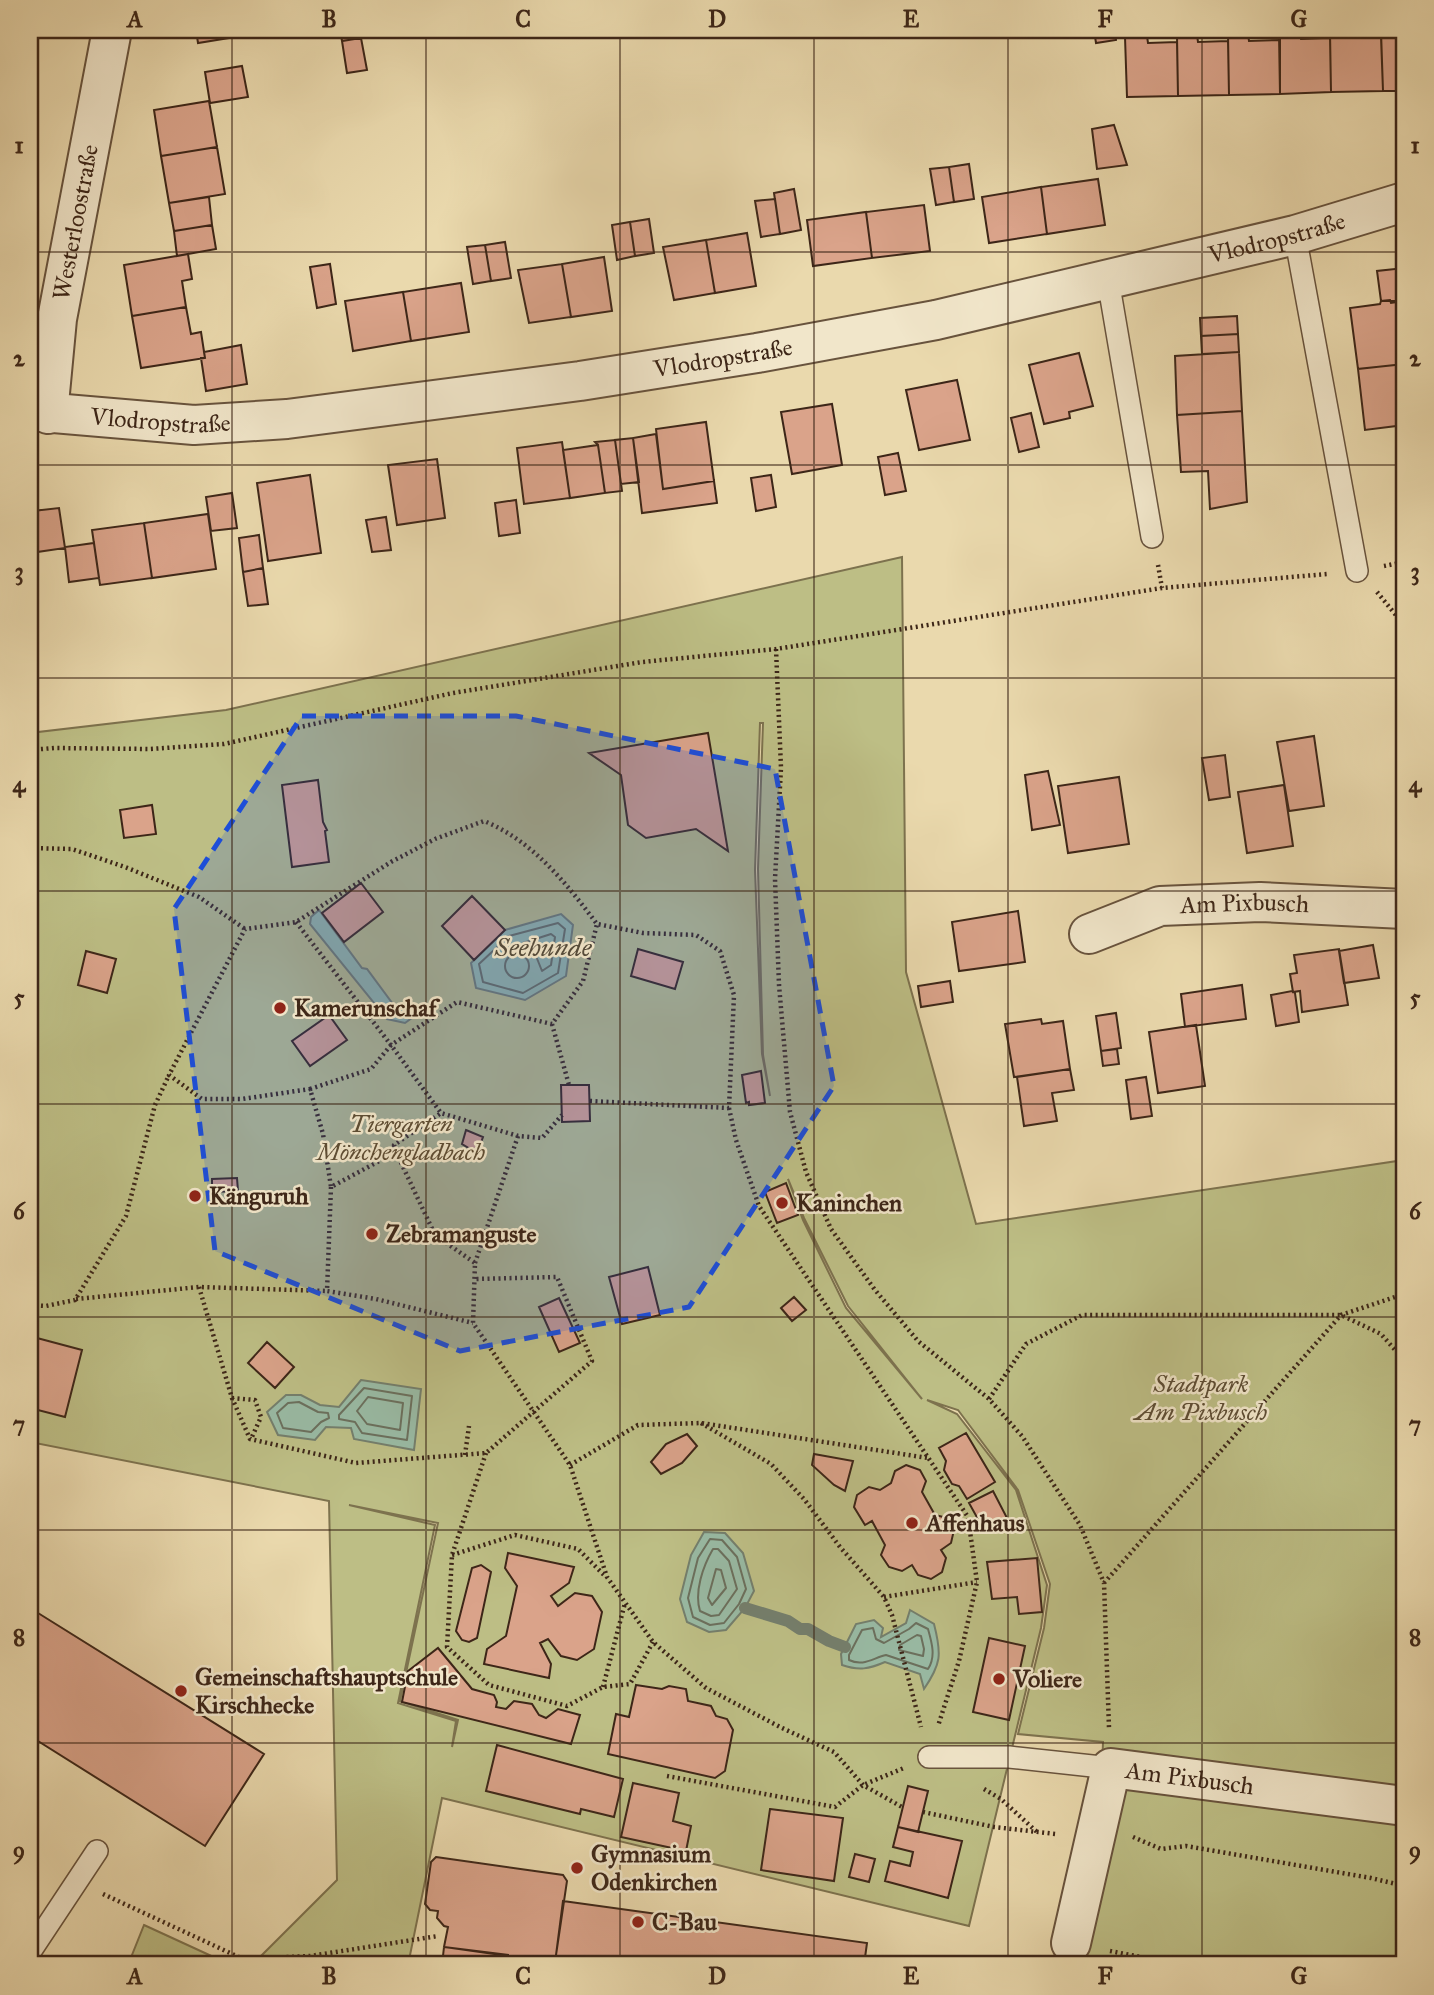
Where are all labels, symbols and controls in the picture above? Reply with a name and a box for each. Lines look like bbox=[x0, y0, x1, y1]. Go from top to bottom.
text: A bbox=[125, 5, 143, 33]
text: B bbox=[321, 5, 337, 33]
text: C bbox=[515, 5, 531, 33]
text: D bbox=[708, 5, 726, 33]
text: E bbox=[903, 5, 920, 33]
text: F bbox=[1097, 5, 1113, 33]
text: G bbox=[1291, 5, 1308, 33]
text: 1 bbox=[14, 131, 24, 159]
text: 1 bbox=[1410, 131, 1420, 159]
street label: Westerloostraße bbox=[46, 142, 105, 302]
street label: Vlodropstraße bbox=[1204, 206, 1349, 270]
street label: Vlodropstraße bbox=[650, 332, 795, 384]
text: 2 bbox=[13, 344, 25, 372]
text: 2 bbox=[1409, 344, 1421, 372]
street label: Vlodropstraße bbox=[88, 401, 231, 440]
text: 3 bbox=[14, 557, 24, 586]
text: 3 bbox=[1410, 557, 1420, 586]
text: 4 bbox=[13, 770, 27, 798]
text: 4 bbox=[1409, 770, 1423, 798]
street label: Am Pixbusch bbox=[1178, 887, 1310, 920]
water label: Seehunde bbox=[494, 931, 593, 963]
text: 5 bbox=[14, 983, 25, 1011]
text: 5 bbox=[1410, 983, 1421, 1011]
place label: Kamerunschaf bbox=[294, 993, 440, 1023]
marker: Kamerunschaf bbox=[272, 1000, 288, 1016]
park label: Tiergarten Mönchengladbach bbox=[315, 1109, 485, 1167]
place label: Känguruh bbox=[209, 1181, 309, 1211]
marker: Känguruh bbox=[187, 1188, 203, 1204]
place label: Kaninchen bbox=[796, 1188, 902, 1218]
marker: Kaninchen bbox=[774, 1195, 790, 1211]
text: 6 bbox=[13, 1197, 26, 1225]
text: 6 bbox=[1409, 1197, 1422, 1225]
place label: Zebramanguste bbox=[386, 1219, 536, 1249]
marker: Zebramanguste bbox=[364, 1226, 380, 1242]
park label: Stadtpark Am Pixbusch bbox=[1132, 1369, 1267, 1427]
text: 7 bbox=[13, 1410, 25, 1438]
text: 7 bbox=[1409, 1410, 1421, 1438]
place label: Affenhaus bbox=[924, 1508, 1025, 1538]
marker: Affenhaus bbox=[904, 1515, 920, 1531]
text: 8 bbox=[13, 1623, 25, 1651]
text: 8 bbox=[1409, 1623, 1421, 1651]
place label: Gemeinschaftshauptschule Kirschhecke bbox=[195, 1662, 458, 1720]
place label: Voliere bbox=[1012, 1664, 1082, 1694]
marker: Voliere bbox=[991, 1671, 1007, 1687]
marker: Gemeinschaftshauptschule Kirschhecke bbox=[173, 1683, 189, 1699]
street label: Am Pixbusch bbox=[1123, 1755, 1256, 1801]
text: 9 bbox=[13, 1836, 25, 1865]
text: 9 bbox=[1409, 1836, 1421, 1865]
place label: Gymnasium Odenkirchen bbox=[591, 1839, 717, 1897]
marker: Gymnasium Odenkirchen bbox=[569, 1860, 585, 1876]
place label: C-Bau bbox=[652, 1907, 717, 1937]
marker: C-Bau bbox=[630, 1914, 646, 1930]
text: A bbox=[125, 1962, 143, 1990]
text: B bbox=[321, 1962, 337, 1990]
text: C bbox=[515, 1962, 531, 1990]
text: D bbox=[708, 1962, 726, 1990]
text: E bbox=[903, 1962, 920, 1990]
text: F bbox=[1097, 1962, 1113, 1990]
text: G bbox=[1291, 1962, 1308, 1990]

